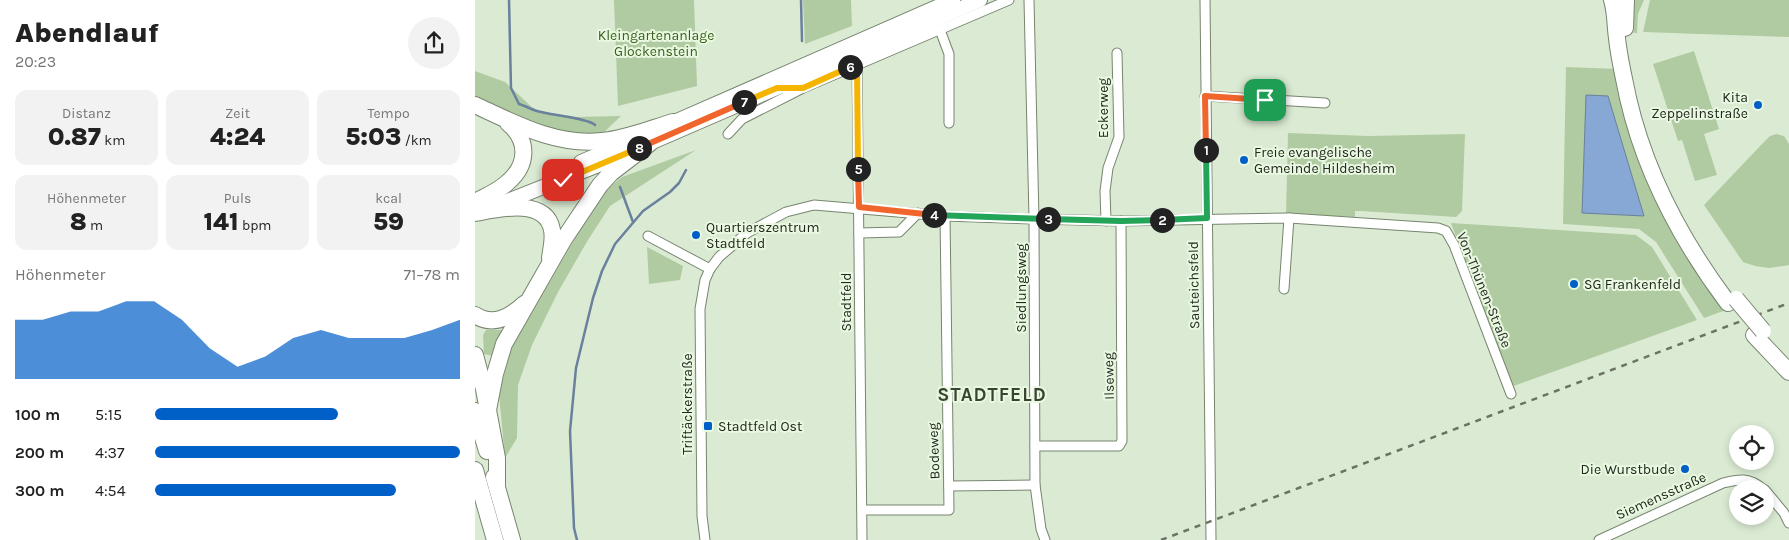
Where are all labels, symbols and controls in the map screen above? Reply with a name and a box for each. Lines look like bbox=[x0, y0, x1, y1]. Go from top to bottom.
text: Abendlauf bbox=[15, 16, 159, 49]
button: share bbox=[408, 17, 460, 69]
park label: Kleingartenanlage Glockenstein bbox=[598, 27, 714, 60]
text: 20:23 bbox=[15, 52, 56, 71]
pin: 6 bbox=[837, 54, 863, 80]
text: 6 bbox=[846, 59, 855, 76]
street label: Eckerweg bbox=[1095, 78, 1112, 138]
pin bbox=[1244, 79, 1286, 121]
icon: arrive bbox=[1251, 86, 1279, 114]
place label: Kita Zeppelinstraße bbox=[1651, 89, 1748, 122]
pin: 7 bbox=[731, 90, 757, 114]
text: 7 bbox=[741, 94, 748, 111]
marker: Kita Zeppelinstraße bbox=[1752, 99, 1764, 111]
text: Distanz bbox=[62, 105, 111, 122]
text: Zeit bbox=[225, 105, 250, 122]
text: Tempo bbox=[367, 105, 410, 122]
text: 0.87 bbox=[48, 122, 101, 151]
text: 4:24 bbox=[210, 122, 265, 151]
text: 5:03 bbox=[345, 122, 401, 151]
text: km bbox=[101, 132, 125, 149]
text: /km bbox=[401, 132, 432, 149]
pin: 8 bbox=[627, 136, 651, 160]
pin: 1 bbox=[1193, 138, 1219, 162]
text: 8 bbox=[635, 140, 644, 157]
text: 1 bbox=[1204, 142, 1209, 159]
place label: Freie evangelische Gemeinde Hildesheim bbox=[1254, 144, 1395, 177]
marker: Freie evangelische Gemeinde Hildesheim bbox=[1238, 154, 1250, 166]
pin: 5 bbox=[845, 156, 871, 182]
pin bbox=[542, 159, 584, 201]
text: 5 bbox=[854, 161, 863, 178]
icon: check bbox=[549, 166, 577, 194]
text: Höhenmeter bbox=[47, 190, 126, 207]
text: Puls bbox=[224, 190, 251, 207]
text: kcal bbox=[375, 190, 402, 207]
pin: 4 bbox=[921, 202, 947, 228]
pin: 3 bbox=[1035, 206, 1061, 232]
text: 8 bbox=[70, 207, 87, 236]
text: 141 bbox=[204, 207, 239, 236]
text: 59 bbox=[373, 207, 404, 236]
text: 4 bbox=[930, 207, 939, 224]
pin: 2 bbox=[1149, 208, 1175, 232]
text: 3 bbox=[1044, 211, 1053, 228]
text: 2 bbox=[1158, 212, 1167, 229]
text: m bbox=[87, 217, 103, 234]
text: bpm bbox=[239, 217, 271, 234]
place label: Quartierszentrum Stadtfeld bbox=[706, 219, 820, 252]
marker: Quartierszentrum Stadtfeld bbox=[690, 229, 702, 241]
street label: Von-Thünen-Straße bbox=[1453, 230, 1515, 350]
street label: Sauteichsfeld bbox=[1185, 241, 1203, 329]
street label: Siedlungsweg bbox=[1013, 243, 1030, 333]
text: Höhenmeter bbox=[15, 265, 105, 284]
text: 71–78 m bbox=[404, 265, 460, 284]
street label: Stadtfeld bbox=[838, 272, 855, 332]
place label: SG Frankenfeld bbox=[1584, 276, 1681, 293]
marker: SG Frankenfeld bbox=[1568, 278, 1580, 290]
street label: Ilseweg bbox=[1100, 352, 1118, 400]
street label: Triftäckerstraße bbox=[679, 353, 696, 455]
district label: STADTFELD bbox=[937, 384, 1047, 406]
text: 100 m bbox=[15, 405, 60, 424]
text: 5:15 bbox=[95, 405, 122, 424]
place label: Stadtfeld Ost bbox=[718, 418, 802, 435]
marker: Stadtfeld Ost bbox=[702, 420, 714, 432]
street label: Bodeweg bbox=[925, 422, 943, 480]
map controls bbox=[1729, 425, 1774, 525]
button: locate bbox=[1729, 425, 1774, 470]
text: 200 m bbox=[15, 443, 64, 462]
text: 4:37 bbox=[95, 443, 125, 462]
place label: Die Wurstbude bbox=[1581, 461, 1675, 478]
marker: Die Wurstbude bbox=[1679, 463, 1691, 475]
street label: Siemensstraße bbox=[1613, 468, 1709, 524]
button: layers bbox=[1729, 480, 1774, 525]
text: 300 m bbox=[15, 481, 64, 500]
text: 4:54 bbox=[95, 481, 126, 500]

